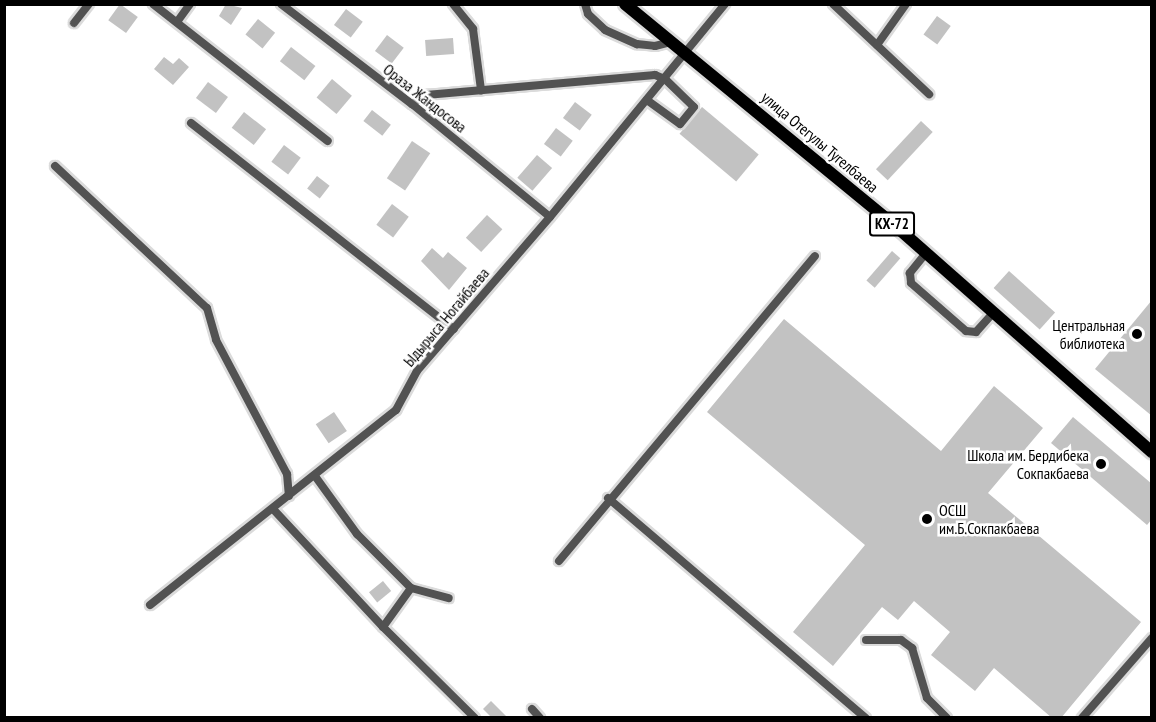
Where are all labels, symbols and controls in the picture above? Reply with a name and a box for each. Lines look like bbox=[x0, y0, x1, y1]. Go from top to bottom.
street label: Ораза Жандосова bbox=[380, 60, 470, 136]
street label: улица Отегулы Тугелбаева bbox=[757, 87, 883, 197]
road number: КХ-72 bbox=[868, 212, 916, 236]
street label: Ыдырыса Ногайбаева bbox=[399, 264, 493, 370]
place label: Центральная библиотека bbox=[1052, 315, 1125, 353]
marker: Центральная библиотека bbox=[1130, 327, 1144, 341]
place label: Школа им. Бердибека Сокпакбаева bbox=[966, 445, 1089, 483]
marker: Школа им. Бердибека Сокпакбаева bbox=[1094, 457, 1108, 471]
place label: ОСШ им.Б.Сокпакбаева bbox=[939, 500, 1039, 538]
marker: ОСШ им.Б.Сокпакбаева bbox=[920, 512, 934, 526]

